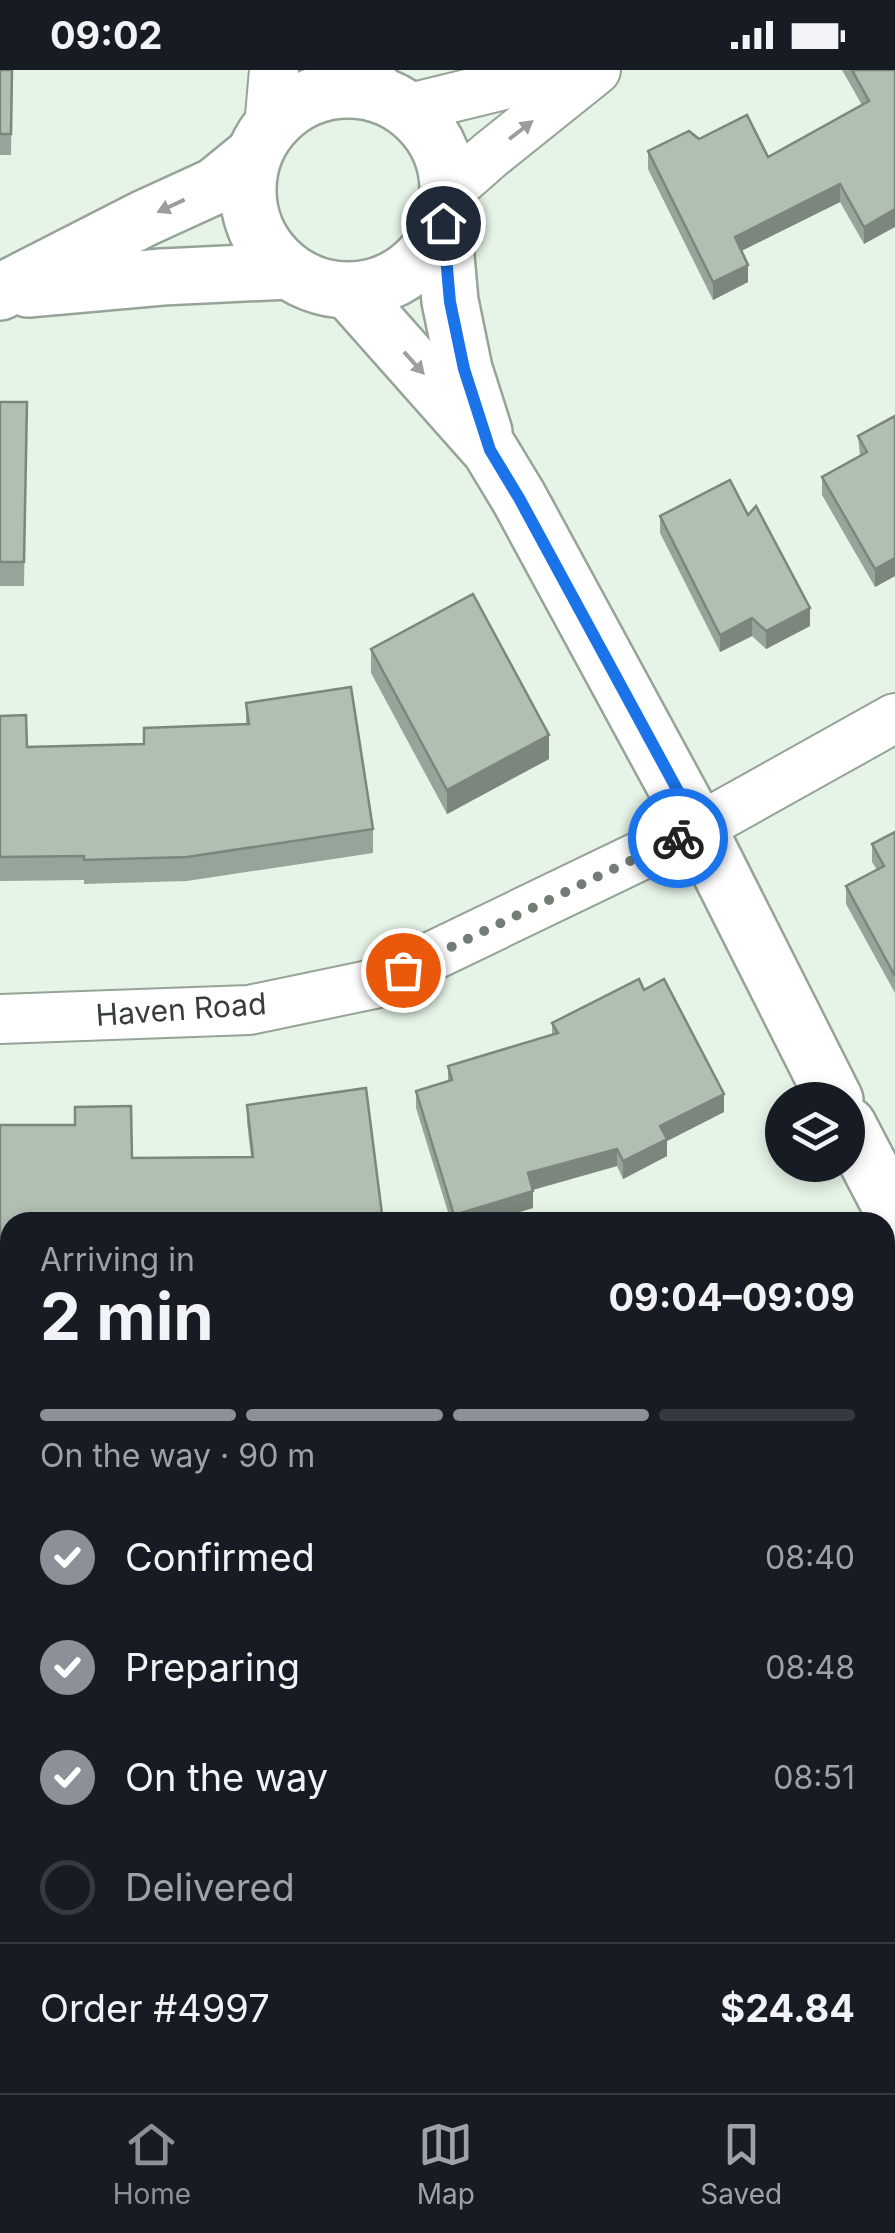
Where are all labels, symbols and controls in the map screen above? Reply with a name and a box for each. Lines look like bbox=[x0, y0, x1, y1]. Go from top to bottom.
text: 09:02 bbox=[50, 12, 163, 58]
one-way arrow bbox=[509, 120, 534, 141]
pin bbox=[401, 181, 486, 266]
icon: home bbox=[416, 196, 471, 251]
one-way arrow bbox=[156, 198, 186, 214]
one-way arrow bbox=[402, 350, 424, 375]
courier bbox=[628, 788, 728, 888]
icon: bike bbox=[651, 811, 706, 866]
pin bbox=[361, 928, 446, 1013]
icon: bag bbox=[376, 943, 431, 998]
street label: Haven Road bbox=[94, 985, 267, 1033]
map controls bbox=[765, 1082, 865, 1182]
button: layers bbox=[765, 1082, 865, 1182]
text: Arriving in bbox=[40, 1240, 195, 1279]
text: 09:04–09:09 bbox=[608, 1274, 855, 1320]
text: 2 min bbox=[40, 1277, 214, 1356]
text: On the way · 90 m bbox=[40, 1436, 315, 1475]
icon: check bbox=[40, 1530, 95, 1585]
text: Confirmed bbox=[125, 1534, 315, 1580]
text: 08:40 bbox=[765, 1538, 855, 1577]
icon: check bbox=[40, 1640, 95, 1695]
text: Preparing bbox=[125, 1644, 300, 1690]
text: 08:48 bbox=[765, 1648, 855, 1687]
icon: check bbox=[40, 1750, 95, 1805]
text: On the way bbox=[125, 1754, 328, 1800]
text: 08:51 bbox=[773, 1758, 855, 1797]
text: Delivered bbox=[125, 1864, 295, 1910]
text: Order #4997 bbox=[40, 1985, 270, 2031]
text: $24.84 bbox=[720, 1985, 855, 2031]
tab: Home bbox=[113, 2117, 191, 2211]
tab: Map bbox=[417, 2117, 475, 2211]
tab: Saved bbox=[700, 2117, 782, 2211]

